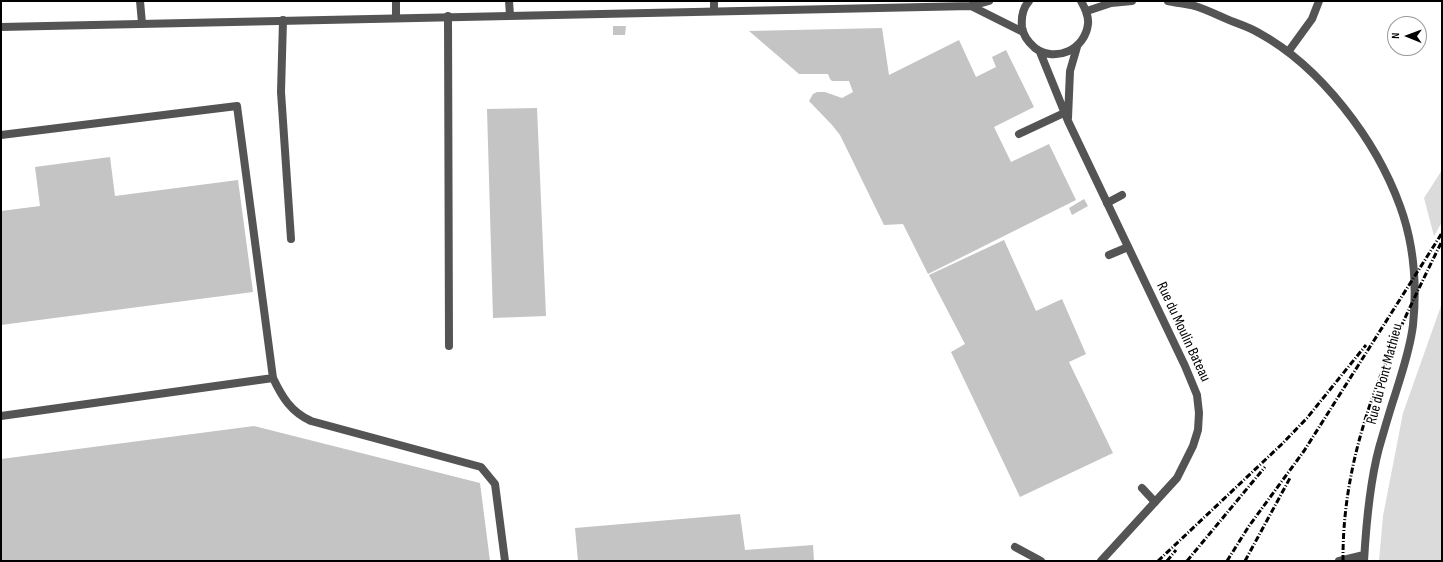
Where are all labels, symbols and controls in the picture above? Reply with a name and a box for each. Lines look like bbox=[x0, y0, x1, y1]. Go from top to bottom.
north arrow bbox=[1387, 16, 1427, 56]
text: N bbox=[1389, 33, 1402, 39]
street label: Rue du Moulin Bateau bbox=[1152, 279, 1214, 385]
street label: Rue du Pont Mathieu bbox=[1363, 322, 1407, 426]

